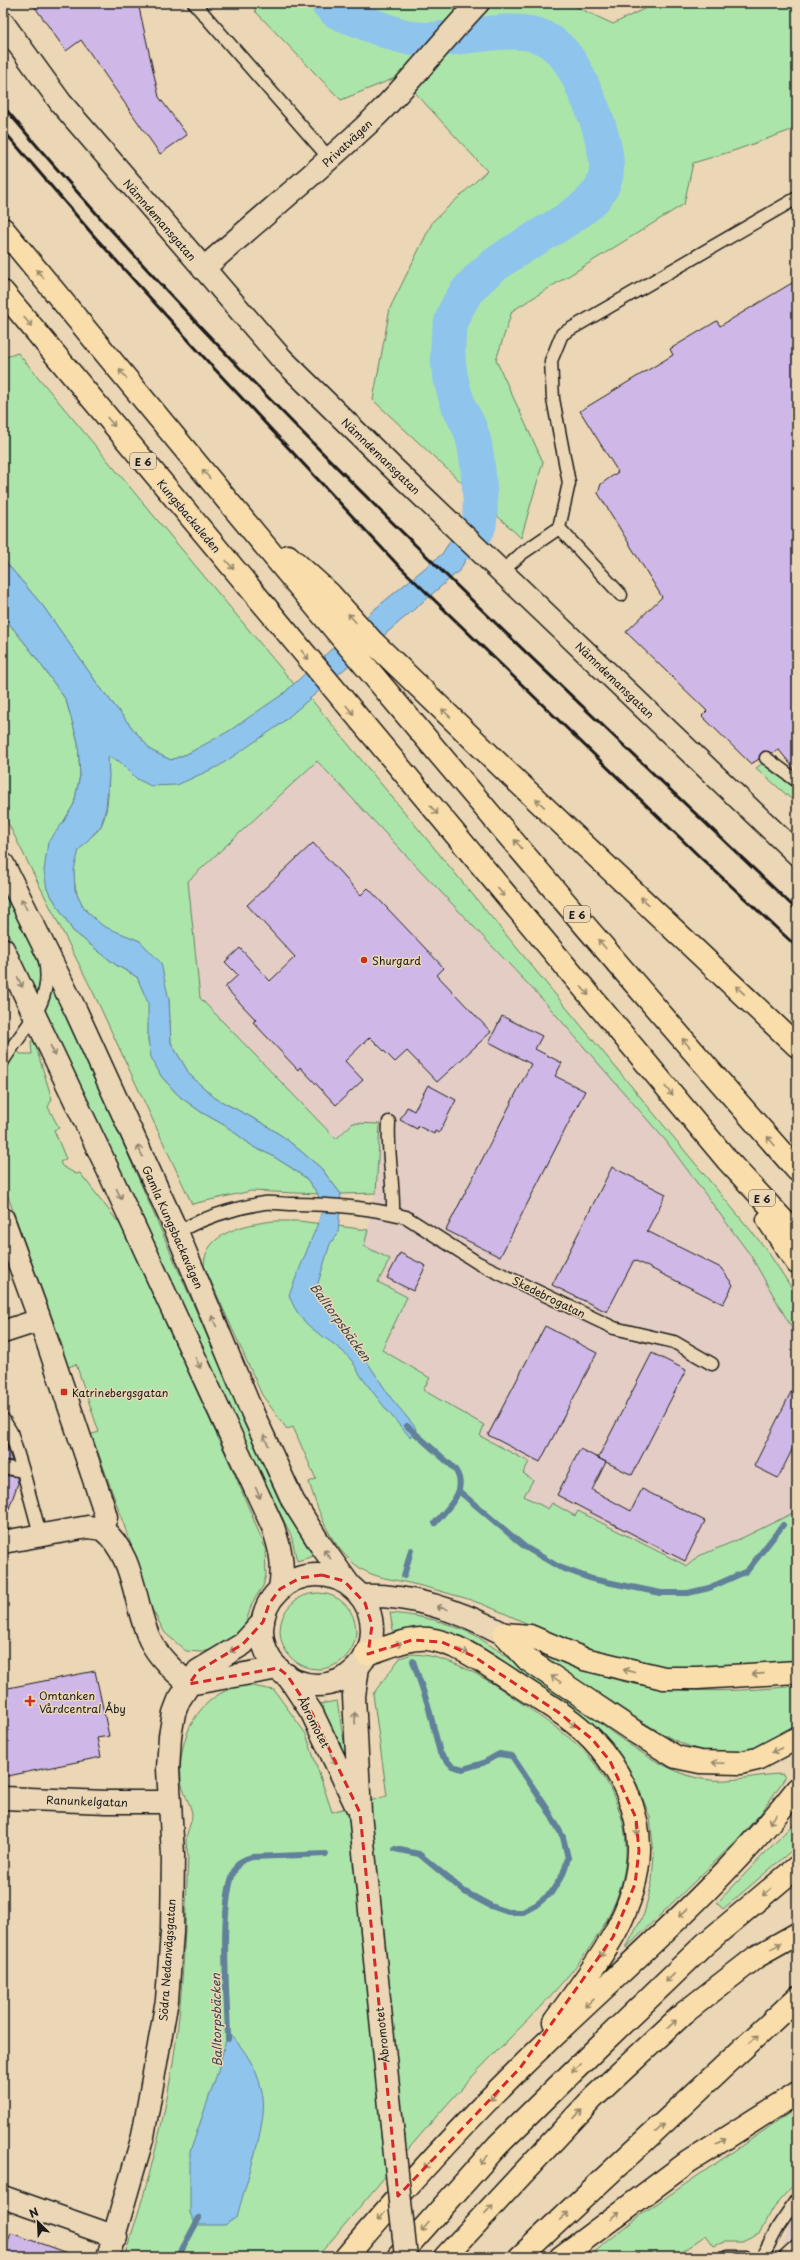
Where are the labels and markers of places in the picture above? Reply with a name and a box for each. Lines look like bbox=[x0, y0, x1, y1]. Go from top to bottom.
place label: Shurgard bbox=[372, 952, 421, 969]
marker: Shurgard bbox=[359, 955, 369, 965]
place label: Katrinebergsgatan bbox=[72, 1384, 168, 1401]
marker: Katrinebergsgatan bbox=[59, 1387, 69, 1397]
place label: Omtanken Vårdcentral Åby bbox=[39, 1687, 126, 1717]
marker: Omtanken Vårdcentral Åby bbox=[24, 1695, 36, 1707]

